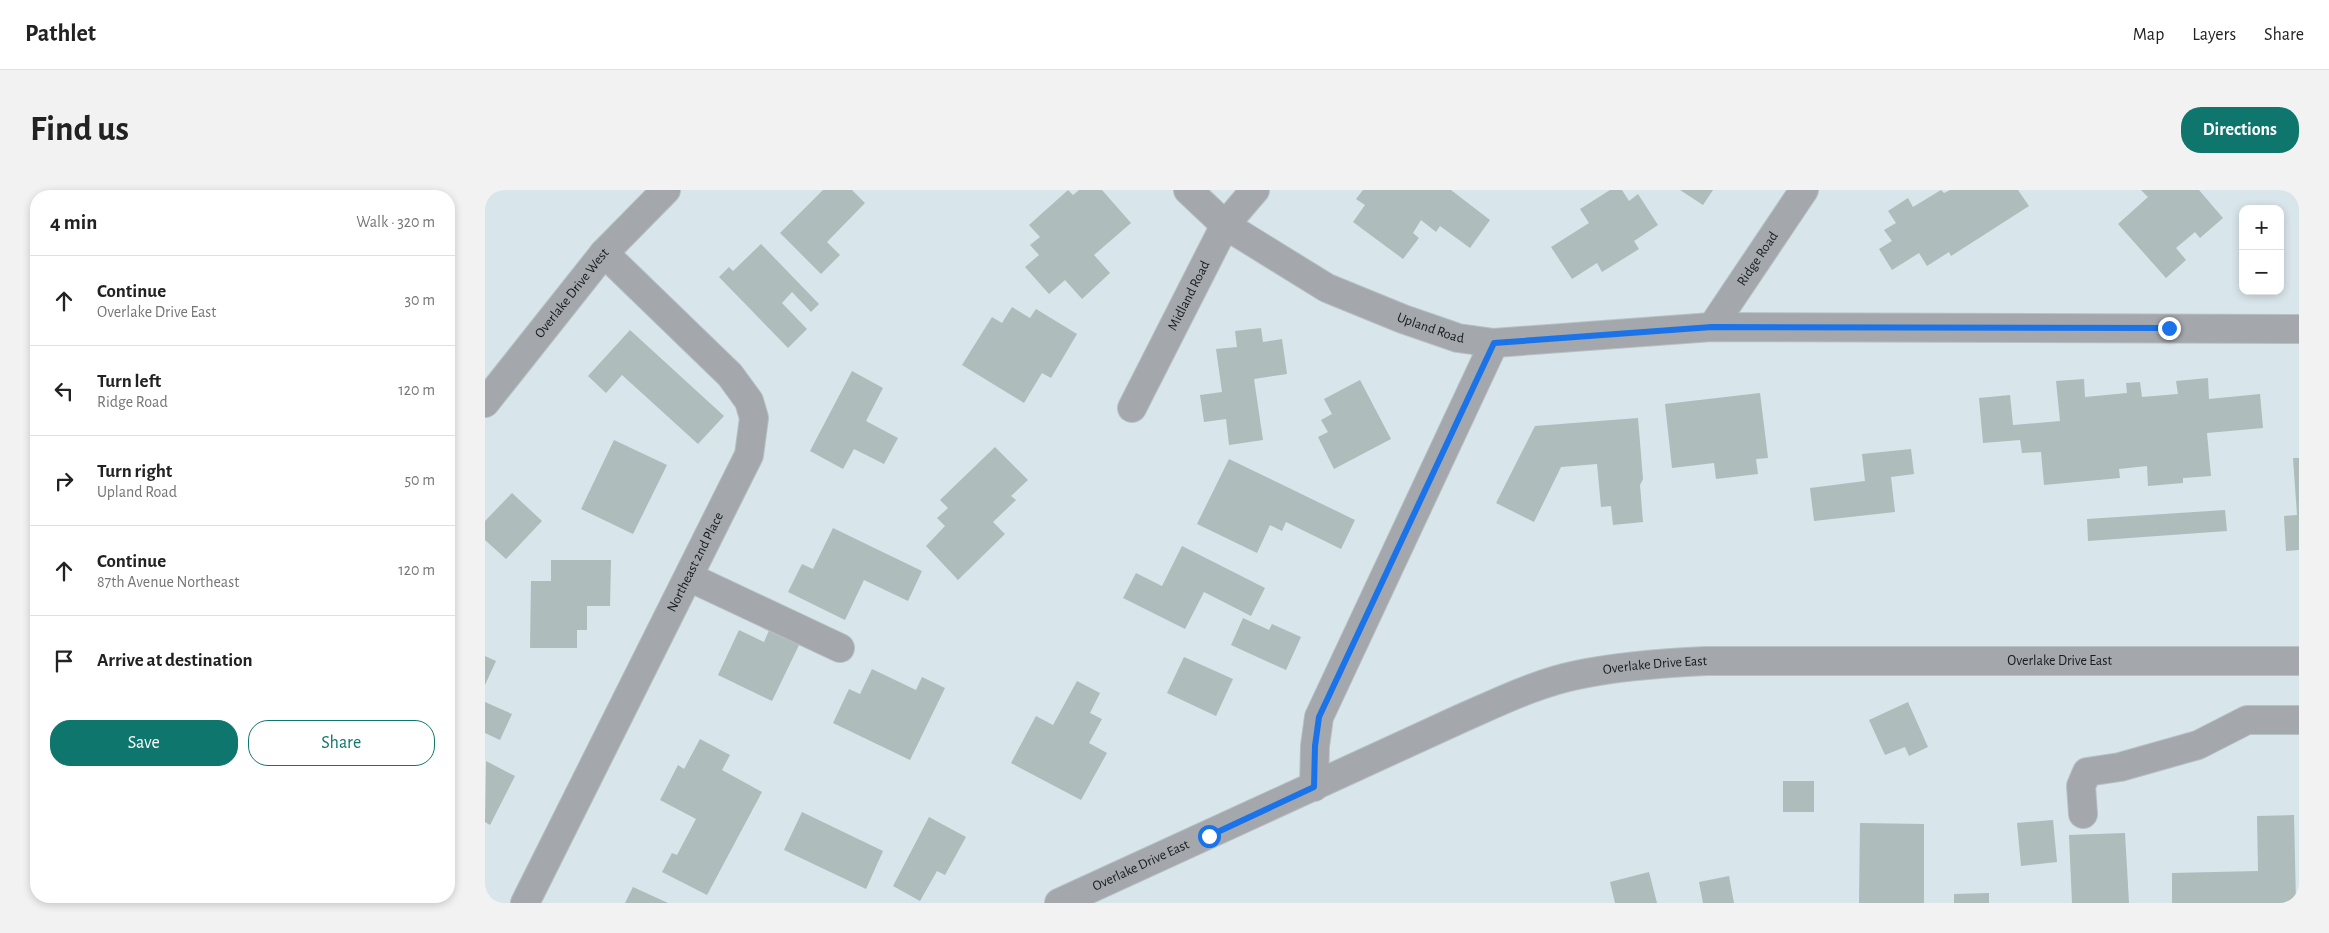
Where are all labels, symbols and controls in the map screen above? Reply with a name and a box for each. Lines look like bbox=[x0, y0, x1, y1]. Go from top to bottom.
text: Pathlet bbox=[25, 22, 96, 46]
text: Map bbox=[2133, 26, 2164, 44]
text: Layers bbox=[2192, 26, 2236, 44]
text: Share bbox=[2264, 26, 2304, 44]
button: Directions bbox=[2181, 107, 2299, 153]
text: Find us bbox=[30, 112, 129, 147]
map controls bbox=[2239, 205, 2284, 295]
button: + bbox=[2239, 205, 2284, 250]
text: 4 min bbox=[50, 212, 97, 233]
text: Walk · 320 m bbox=[356, 214, 435, 230]
street label: Ridge Road bbox=[1735, 229, 1781, 289]
street label: Overlake Drive West bbox=[532, 245, 612, 341]
button: − bbox=[2239, 250, 2284, 295]
street label: Midland Road bbox=[1166, 259, 1213, 333]
text: Continue bbox=[97, 282, 166, 301]
icon: ahead bbox=[50, 287, 78, 315]
text: 30 m bbox=[405, 292, 435, 308]
text: Overlake Drive East bbox=[97, 304, 216, 320]
street label: Upland Road bbox=[1395, 310, 1465, 346]
route end bbox=[2158, 317, 2181, 340]
text: Turn left bbox=[97, 372, 161, 391]
icon: left bbox=[50, 377, 78, 405]
text: 120 m bbox=[398, 382, 435, 398]
text: Ridge Road bbox=[97, 394, 168, 410]
text: Turn right bbox=[97, 462, 172, 481]
icon: right bbox=[50, 467, 78, 495]
text: 50 m bbox=[404, 472, 435, 488]
text: Upland Road bbox=[97, 484, 177, 500]
street label: Northeast 2nd Place bbox=[665, 510, 726, 614]
text: Continue bbox=[97, 552, 166, 571]
icon: ahead bbox=[50, 557, 78, 585]
text: 120 m bbox=[398, 562, 435, 578]
text: 87th Avenue Northeast bbox=[97, 574, 239, 590]
icon: arrive bbox=[50, 647, 78, 675]
text: Arrive at destination bbox=[97, 651, 253, 670]
street label: Overlake Drive East bbox=[1602, 654, 1708, 677]
street label: Overlake Drive East bbox=[2007, 654, 2112, 668]
button: Save bbox=[50, 720, 238, 766]
button: Share bbox=[248, 720, 435, 766]
route start bbox=[1198, 825, 1221, 848]
street label: Overlake Drive East bbox=[1090, 837, 1192, 894]

